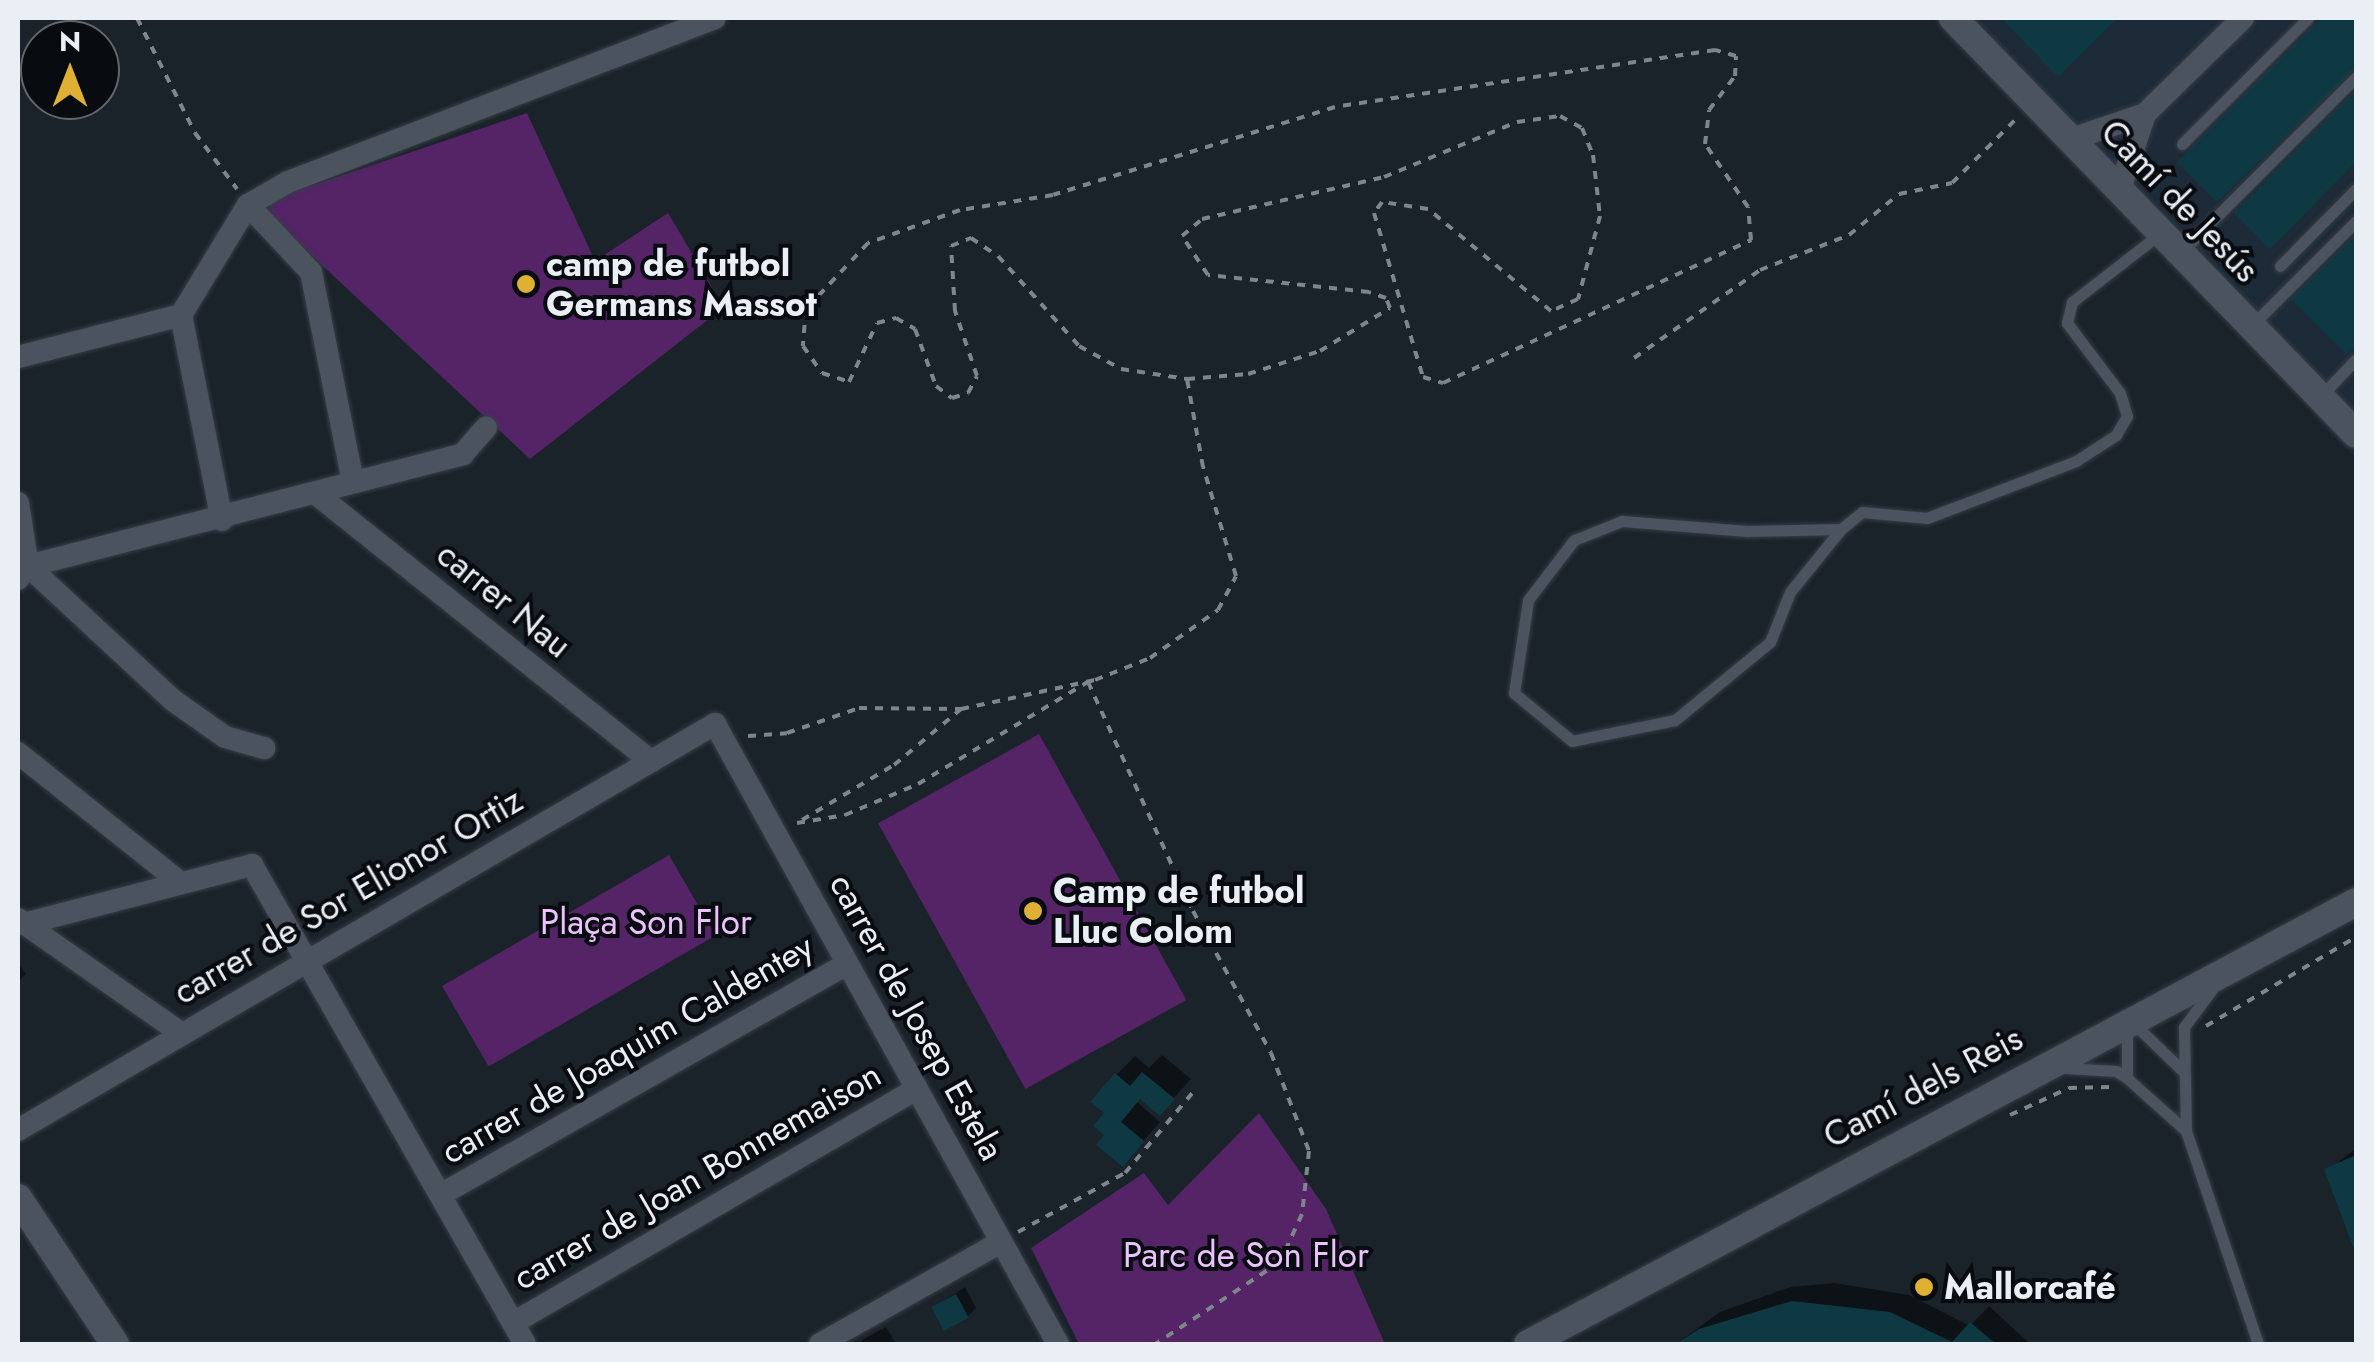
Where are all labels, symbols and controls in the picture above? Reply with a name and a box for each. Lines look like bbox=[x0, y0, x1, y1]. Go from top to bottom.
north arrow bbox=[20, 20, 120, 120]
text: N bbox=[59, 21, 81, 62]
street label: Camí de Jesús bbox=[2092, 111, 2268, 291]
place label: camp de futbol Germans Massot bbox=[546, 243, 817, 325]
marker: camp de futbol Germans Massot bbox=[515, 273, 537, 295]
street label: carrer Nau bbox=[429, 533, 579, 667]
street label: carrer de Sor Elionor Ortiz bbox=[166, 779, 530, 1013]
street label: carrer de Josep Estela bbox=[821, 867, 1013, 1167]
place label: Camp de futbol Lluc Colom bbox=[1053, 870, 1304, 952]
marker: Camp de futbol Lluc Colom bbox=[1022, 900, 1044, 922]
park label: Plaça Son Flor bbox=[540, 901, 752, 943]
street label: carrer de Joaquim Caldentey bbox=[434, 925, 820, 1173]
street label: Camí dels Reis bbox=[1816, 1017, 2030, 1157]
street label: carrer de Joan Bonnemaison bbox=[506, 1053, 888, 1299]
park label: Parc de Son Flor bbox=[1123, 1234, 1369, 1276]
place label: Mallorcafé bbox=[1944, 1266, 2116, 1308]
marker: Mallorcafé bbox=[1913, 1276, 1935, 1298]

